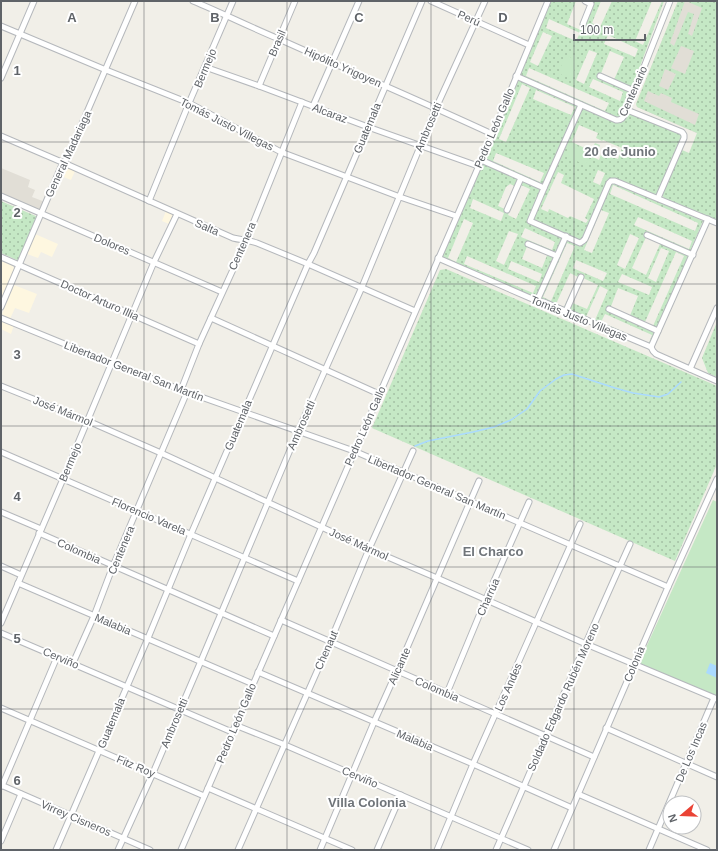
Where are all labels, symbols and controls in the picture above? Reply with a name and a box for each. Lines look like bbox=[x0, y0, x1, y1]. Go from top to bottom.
street label: Perú bbox=[456, 8, 482, 28]
text: A bbox=[67, 10, 77, 25]
text: B bbox=[210, 10, 220, 25]
text: C bbox=[354, 10, 364, 25]
text: D bbox=[498, 10, 508, 25]
scale bar bbox=[574, 16, 645, 42]
text: 100 m bbox=[580, 23, 613, 37]
street label: Brasil bbox=[266, 28, 288, 58]
street label: Hipólito Yrigoyen bbox=[303, 45, 383, 89]
street label: Bermejo bbox=[191, 47, 219, 89]
text: 1 bbox=[13, 63, 21, 78]
street label: Centenario bbox=[617, 64, 649, 118]
street label: Pedro León Gallo bbox=[472, 86, 516, 170]
street label: Tomás Justo Villegas bbox=[178, 95, 276, 153]
street label: Guatemala bbox=[351, 100, 383, 155]
street label: Ambrosetti bbox=[412, 100, 444, 154]
street label: Alcaraz bbox=[311, 101, 349, 125]
street label: General Madariaga bbox=[43, 108, 94, 199]
district label: 20 de Junio bbox=[584, 144, 656, 159]
text: 2 bbox=[13, 205, 21, 220]
street label: Salta bbox=[193, 217, 222, 238]
street label: Centenera bbox=[226, 219, 258, 272]
street label: Dolores bbox=[92, 231, 132, 257]
street label: Doctor Arturo Illia bbox=[59, 277, 142, 323]
street label: Tomás Justo Villegas bbox=[529, 293, 630, 343]
street label: Libertador General San Martín bbox=[62, 339, 206, 403]
text: 3 bbox=[13, 347, 21, 362]
street label: Pedro León Gallo bbox=[342, 384, 388, 468]
street label: José Mármol bbox=[32, 394, 94, 428]
street label: Guatemala bbox=[222, 397, 254, 452]
street label: Ambrosetti bbox=[285, 399, 317, 451]
street label: Bermejo bbox=[56, 441, 84, 483]
street label: Libertador General San Martín bbox=[366, 452, 508, 522]
text: 4 bbox=[13, 489, 21, 504]
street label: Florencio Varela bbox=[110, 495, 189, 537]
street label: Centenera bbox=[105, 523, 137, 576]
street label: José Mármol bbox=[328, 526, 390, 562]
street label: Colombia bbox=[55, 536, 103, 566]
district label: El Charco bbox=[463, 544, 523, 559]
street label: Charrúa bbox=[474, 576, 502, 618]
street label: Malabia bbox=[93, 611, 134, 637]
street label: Soldado Edgardo Rubén Moreno bbox=[525, 621, 601, 773]
street label: Chenaut bbox=[312, 629, 340, 671]
text: 5 bbox=[13, 631, 21, 646]
street label: Colonia bbox=[621, 644, 647, 684]
street label: Cerviño bbox=[41, 645, 81, 671]
street label: Alicante bbox=[386, 646, 412, 686]
street label: Los Andes bbox=[492, 661, 524, 713]
street label: Colombia bbox=[413, 674, 462, 704]
street label: Pedro León Gallo bbox=[214, 681, 258, 765]
street label: Guatemala bbox=[95, 695, 127, 750]
street label: Ambrosetti bbox=[158, 696, 190, 750]
street label: De Los Incas bbox=[673, 720, 709, 784]
street label: Malabia bbox=[395, 727, 436, 753]
street label: Fitz Roy bbox=[115, 753, 157, 780]
street label: Cerviño bbox=[340, 764, 380, 790]
text: 6 bbox=[13, 773, 21, 788]
district label: Villa Colonia bbox=[328, 795, 407, 810]
north arrow bbox=[662, 795, 702, 835]
street label: Virrey Cisneros bbox=[39, 798, 113, 838]
text: N bbox=[666, 812, 680, 824]

